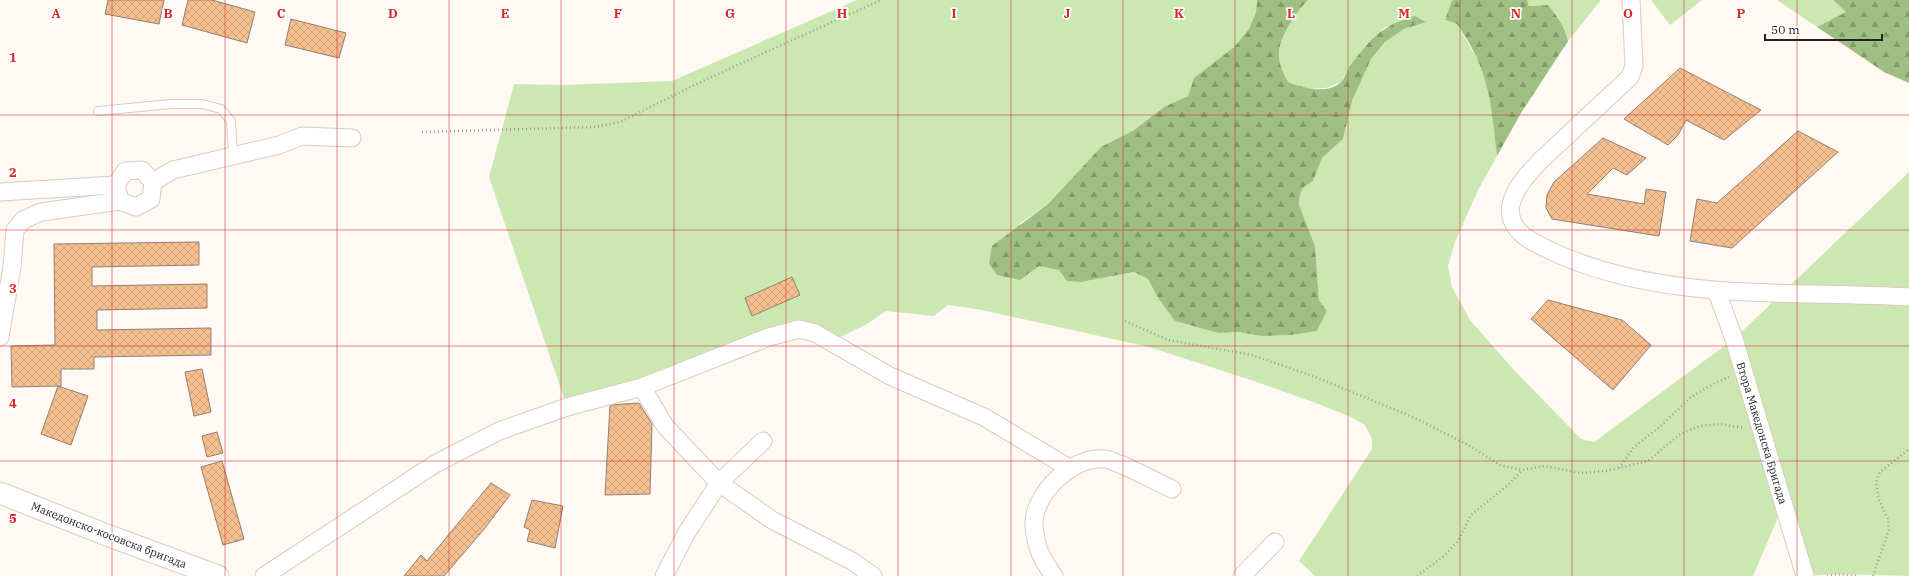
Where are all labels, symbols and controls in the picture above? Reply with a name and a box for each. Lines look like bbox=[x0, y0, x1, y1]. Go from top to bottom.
text: A bbox=[51, 5, 61, 22]
text: B bbox=[163, 5, 173, 22]
text: C bbox=[277, 5, 286, 22]
text: D bbox=[388, 5, 398, 22]
text: E bbox=[501, 5, 509, 22]
text: F bbox=[614, 5, 622, 22]
text: G bbox=[725, 5, 735, 22]
text: H bbox=[837, 5, 848, 22]
text: I bbox=[952, 5, 957, 22]
text: J bbox=[1064, 5, 1071, 22]
text: K bbox=[1174, 5, 1184, 22]
text: L bbox=[1287, 5, 1295, 22]
text: M bbox=[1398, 5, 1410, 22]
text: N bbox=[1511, 5, 1521, 22]
text: O bbox=[1623, 5, 1633, 22]
text: P bbox=[1737, 5, 1746, 22]
scale bar bbox=[1765, 16, 1882, 42]
text: 50 m bbox=[1771, 22, 1800, 37]
text: 1 bbox=[9, 49, 17, 66]
text: 2 bbox=[9, 164, 17, 181]
text: 3 bbox=[9, 280, 17, 297]
street label: Втора Македонска Бригада bbox=[1734, 360, 1790, 506]
text: 4 bbox=[9, 395, 17, 412]
street label: Македонско-косовска бригада bbox=[29, 499, 189, 571]
text: 5 bbox=[9, 510, 17, 527]

